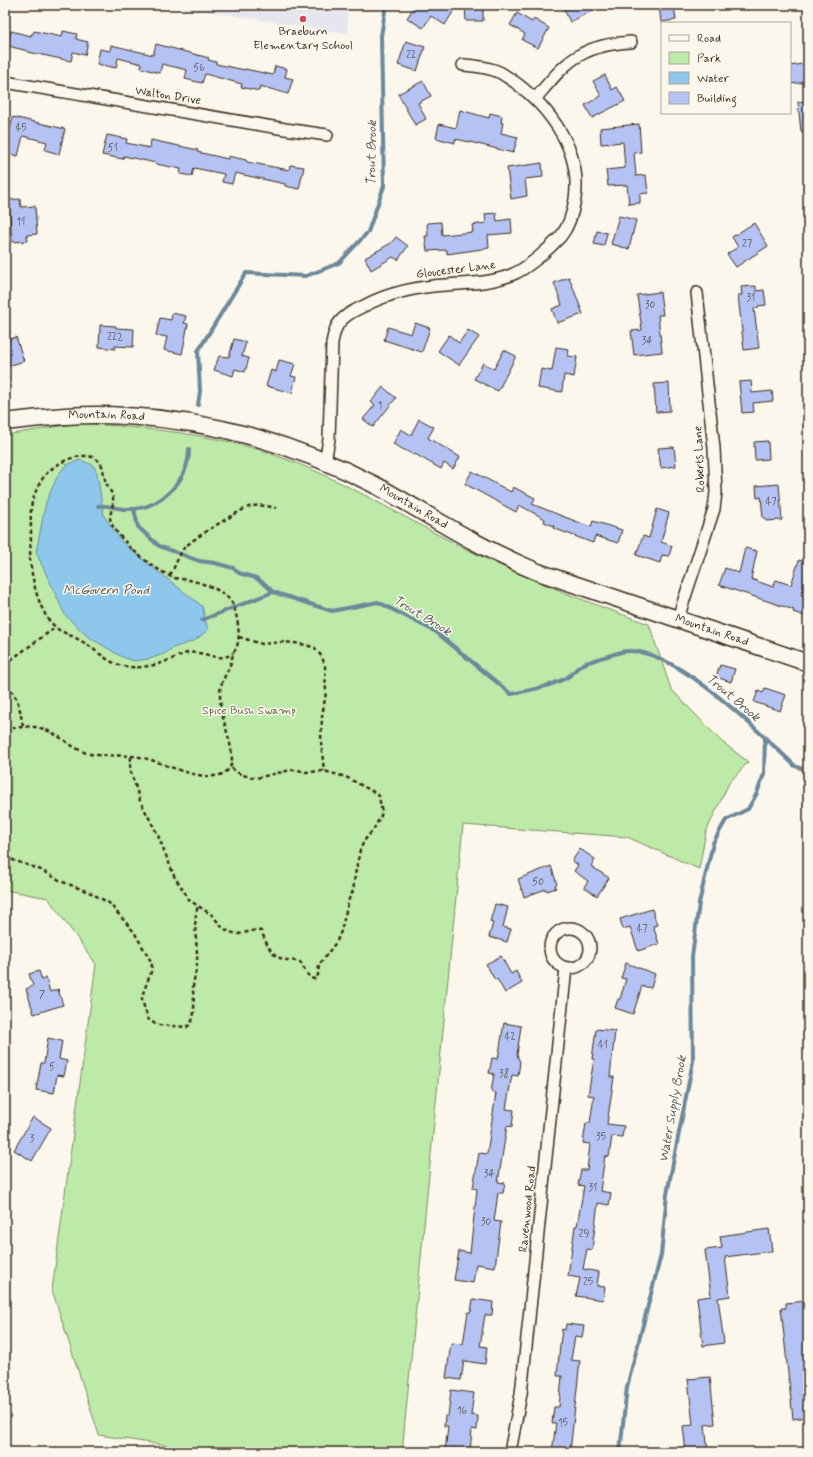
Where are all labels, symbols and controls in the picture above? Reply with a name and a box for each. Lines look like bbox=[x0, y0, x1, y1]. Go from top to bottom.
marker: Braeburn Elementary School bbox=[298, 14, 308, 24]
legend bbox=[661, 22, 791, 114]
place label: Braeburn Elementary School bbox=[253, 24, 353, 54]
text: Road bbox=[697, 31, 721, 47]
house number: 22 bbox=[406, 49, 416, 62]
text: Park bbox=[697, 51, 721, 67]
house number: 56 bbox=[193, 62, 205, 75]
text: Water bbox=[697, 71, 729, 87]
street label: Walton Drive bbox=[134, 83, 202, 109]
text: Building bbox=[697, 91, 737, 108]
water label: Trout Brook bbox=[363, 119, 381, 186]
house number: 45 bbox=[15, 122, 27, 135]
house number: 51 bbox=[108, 142, 118, 155]
house number: 11 bbox=[17, 216, 25, 229]
house number: 27 bbox=[742, 238, 752, 251]
street label: Gloucester Lane bbox=[415, 257, 497, 283]
house number: 31 bbox=[747, 292, 755, 305]
house number: 30 bbox=[645, 299, 655, 312]
house number: 222 bbox=[107, 331, 123, 344]
house number: 34 bbox=[642, 335, 652, 348]
house number: 1 bbox=[378, 400, 382, 413]
street label: Mountain Road bbox=[68, 407, 146, 425]
street label: Roberts Lane bbox=[690, 425, 710, 493]
street label: Mountain Road bbox=[376, 481, 451, 533]
house number: 47 bbox=[766, 496, 776, 509]
water label: McGovern Pond bbox=[63, 582, 150, 599]
water label: Trout Brook bbox=[390, 592, 456, 641]
street label: Mountain Road bbox=[673, 611, 751, 650]
water label: Trout Brook bbox=[703, 670, 765, 726]
park label: Spice Bush Swamp bbox=[202, 703, 296, 719]
house number: 50 bbox=[532, 876, 544, 889]
house number: 47 bbox=[637, 923, 647, 936]
house number: 7 bbox=[39, 989, 45, 1002]
house number: 42 bbox=[504, 1031, 516, 1044]
house number: 41 bbox=[598, 1039, 608, 1052]
water label: Water Supply Brook bbox=[655, 1053, 691, 1164]
house number: 5 bbox=[49, 1061, 55, 1074]
house number: 38 bbox=[499, 1067, 509, 1081]
house number: 35 bbox=[596, 1131, 606, 1144]
house number: 3 bbox=[30, 1133, 35, 1146]
street label: Ravenwood Road bbox=[516, 1165, 540, 1253]
house number: 34 bbox=[484, 1168, 494, 1181]
house number: 31 bbox=[589, 1182, 597, 1195]
house number: 30 bbox=[481, 1216, 491, 1229]
house number: 29 bbox=[579, 1228, 589, 1241]
house number: 25 bbox=[583, 1276, 593, 1289]
house number: 16 bbox=[457, 1405, 467, 1418]
house number: 15 bbox=[558, 1417, 568, 1430]

